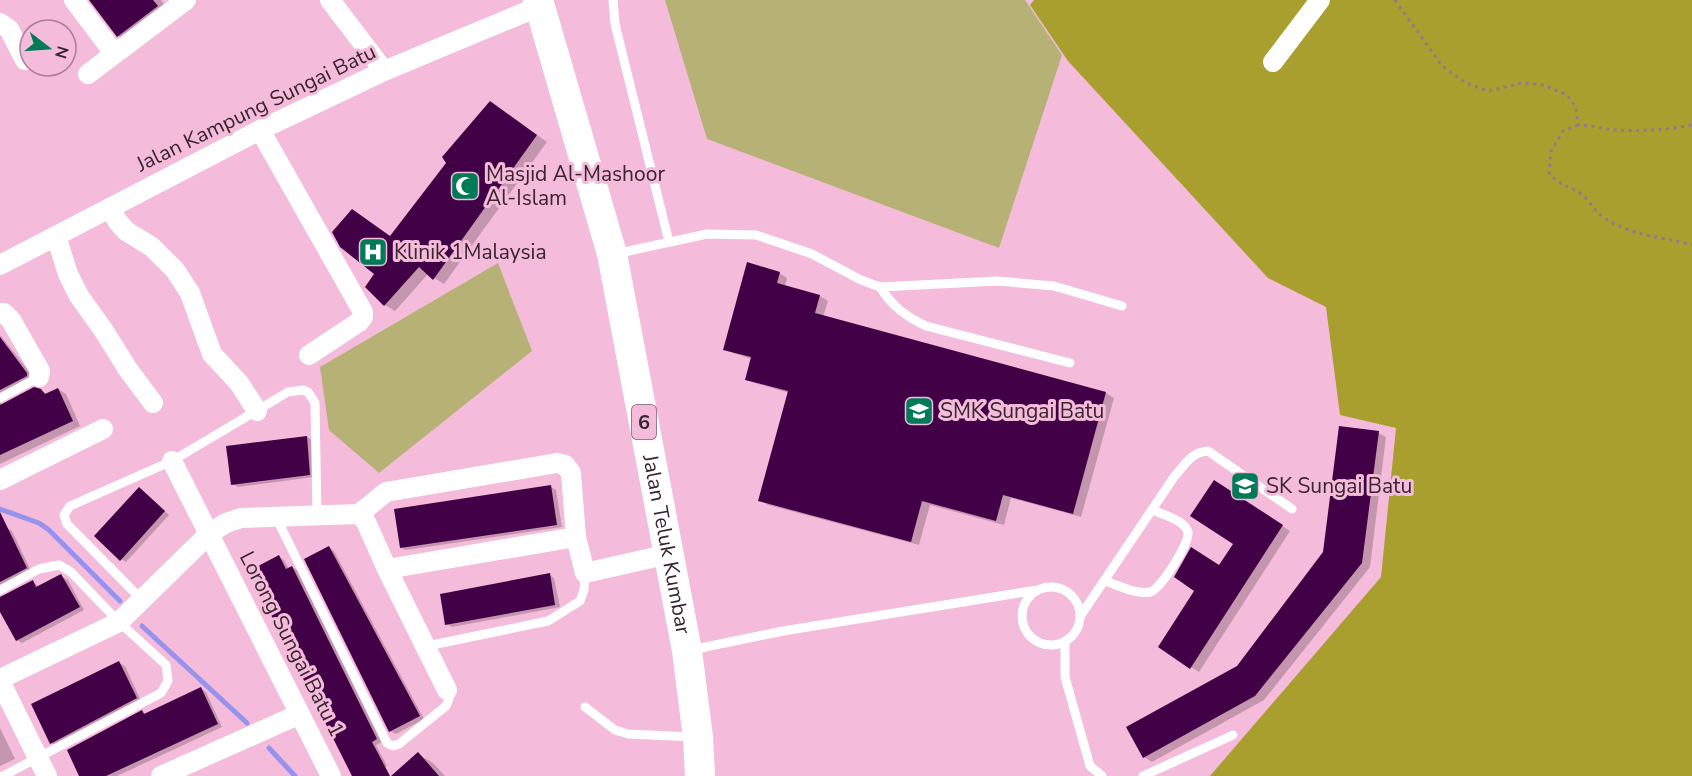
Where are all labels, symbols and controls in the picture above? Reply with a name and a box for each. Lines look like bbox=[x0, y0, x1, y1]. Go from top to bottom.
north arrow bbox=[18, 18, 78, 78]
street label: Jalan Kampung Sungai Batu bbox=[131, 38, 380, 179]
text: N bbox=[49, 43, 74, 61]
place label: Masjid Al-Mashoor Al-Islam bbox=[486, 160, 665, 212]
mosque icon: Masjid Al-Mashoor Al-Islam bbox=[449, 170, 481, 202]
hospital icon: Klinik 1Malaysia bbox=[357, 236, 389, 268]
place label: Klinik 1Malaysia bbox=[394, 238, 547, 266]
school or university icon: SMK Sungai Batu bbox=[903, 395, 935, 427]
place label: SMK Sungai Batu bbox=[940, 397, 1104, 425]
road number: 6 bbox=[632, 405, 656, 439]
street label: Jalan Teluk Kumbar bbox=[636, 451, 698, 637]
school or university icon: SK Sungai Batu bbox=[1229, 470, 1261, 502]
place label: SK Sungai Batu bbox=[1266, 472, 1412, 500]
street label: Lorong Sungai Batu 1 bbox=[233, 547, 351, 741]

